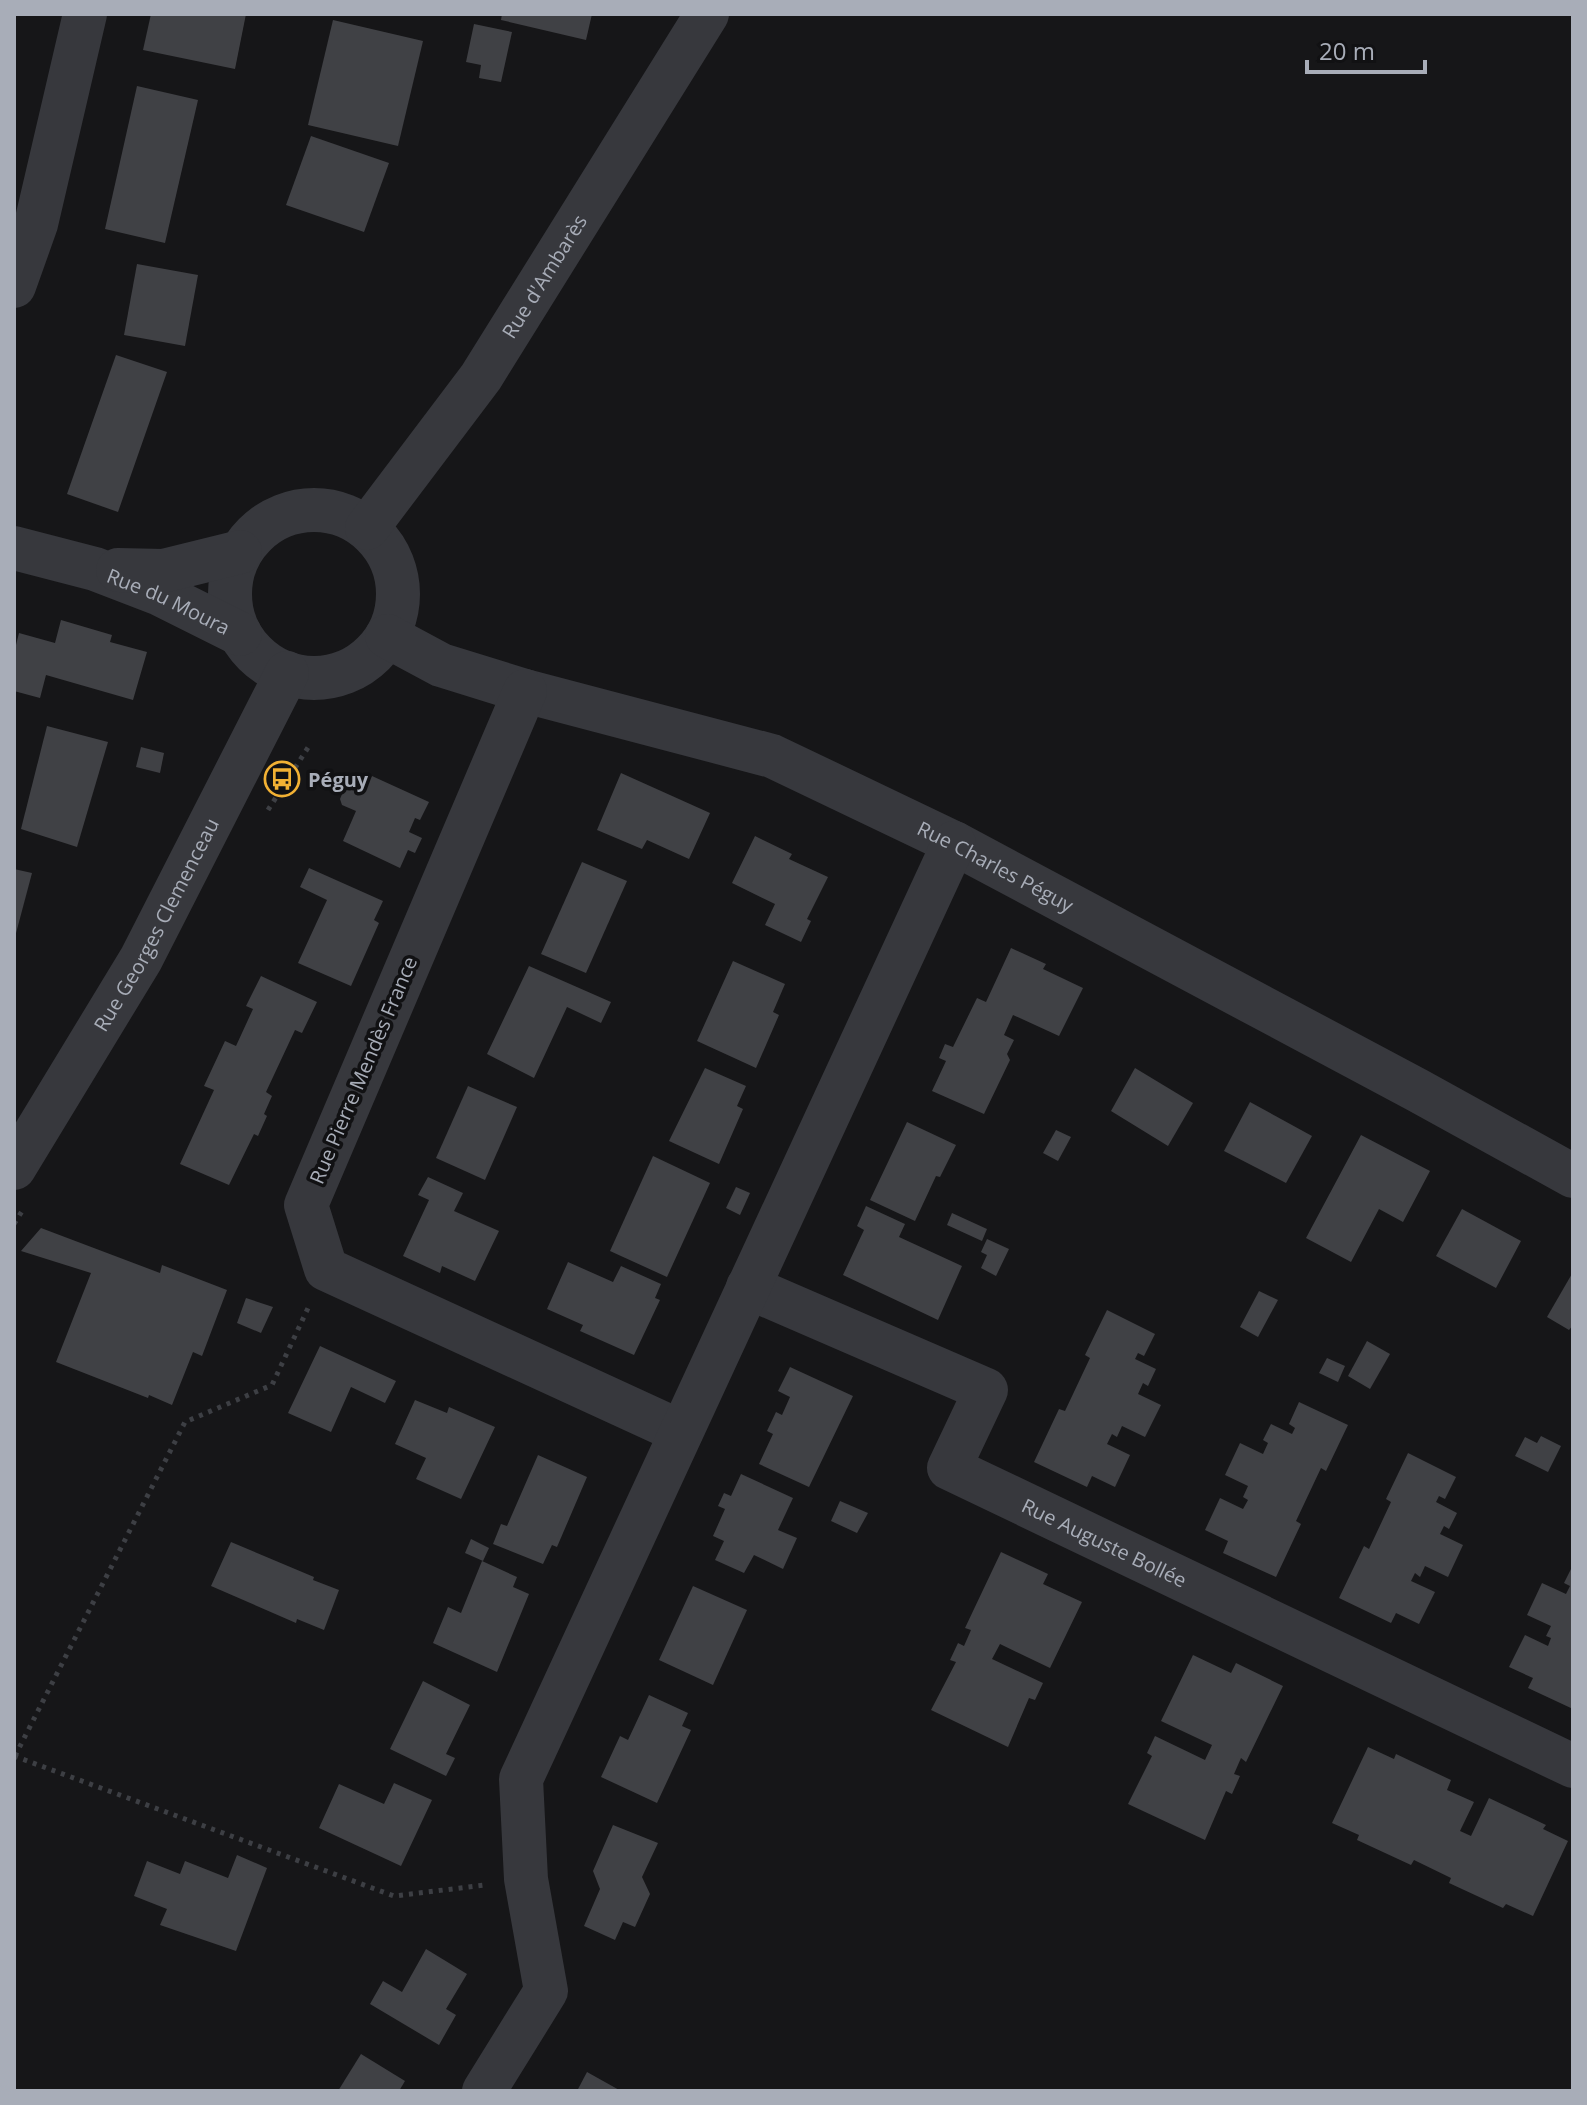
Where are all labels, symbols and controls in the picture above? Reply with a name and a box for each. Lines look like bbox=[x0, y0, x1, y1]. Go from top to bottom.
scale bar bbox=[1307, 24, 1425, 74]
text: 20 m bbox=[1319, 34, 1375, 67]
street label: Rue d'Ambarès bbox=[495, 209, 593, 343]
street label: Rue du Moura bbox=[103, 561, 235, 640]
bus stop icon: Péguy bbox=[263, 760, 301, 798]
place label: Péguy bbox=[308, 766, 369, 793]
street label: Rue Georges Clemenceau bbox=[87, 813, 224, 1036]
street label: Rue Charles Péguy bbox=[913, 814, 1079, 918]
street label: Rue Pierre Mendès France bbox=[303, 952, 423, 1188]
street label: Rue Auguste Bollée bbox=[1018, 1491, 1191, 1593]

